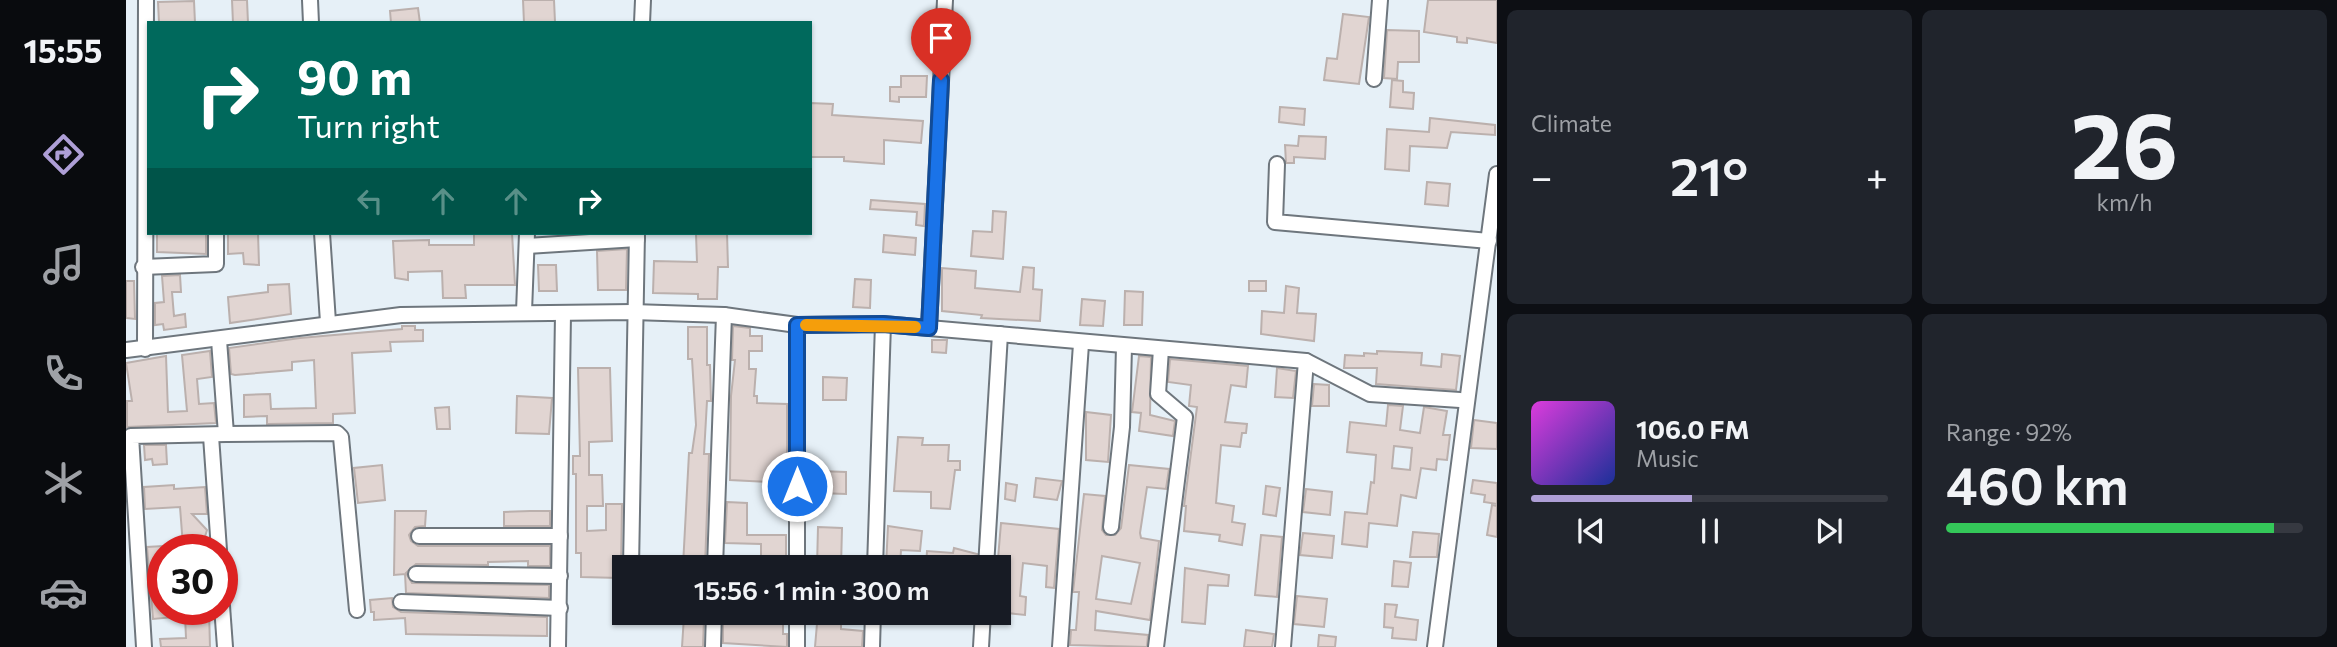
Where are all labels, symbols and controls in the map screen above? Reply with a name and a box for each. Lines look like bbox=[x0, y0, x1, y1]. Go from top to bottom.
pin bbox=[911, 8, 971, 80]
icon: arrive bbox=[922, 19, 960, 57]
text: 15:55 bbox=[24, 30, 102, 70]
text: 90 m bbox=[297, 45, 412, 105]
icon: right bbox=[182, 49, 273, 140]
text: 26 bbox=[2071, 86, 2178, 198]
text: Turn right bbox=[297, 105, 440, 145]
text: Climate bbox=[1531, 109, 1612, 137]
icon: directions bbox=[39, 130, 88, 179]
text: 21° bbox=[1670, 143, 1748, 207]
text: − bbox=[1531, 152, 1553, 199]
text: + bbox=[1866, 152, 1888, 199]
icon: left bbox=[351, 182, 389, 220]
icon: ahead bbox=[424, 182, 462, 220]
icon: ahead bbox=[497, 182, 535, 220]
icon: right bbox=[570, 182, 608, 220]
text: km/h bbox=[2097, 188, 2152, 216]
icon: music bbox=[39, 240, 88, 289]
icon: phone bbox=[39, 349, 88, 398]
text: 106.0 FM bbox=[1636, 413, 1750, 444]
text: Range · 92% bbox=[1946, 418, 2072, 446]
text: Music bbox=[1636, 444, 1699, 472]
position arrow bbox=[760, 449, 834, 523]
text: 460 km bbox=[1946, 452, 2129, 516]
icon: climate bbox=[39, 458, 88, 507]
icon: previous bbox=[1572, 512, 1610, 550]
icon: pause bbox=[1691, 512, 1729, 550]
icon: next bbox=[1810, 512, 1848, 550]
speed limit sign: 30 bbox=[147, 534, 238, 625]
icon: car bbox=[39, 568, 88, 617]
text: 15:56 · 1 min · 300 m bbox=[694, 574, 929, 605]

